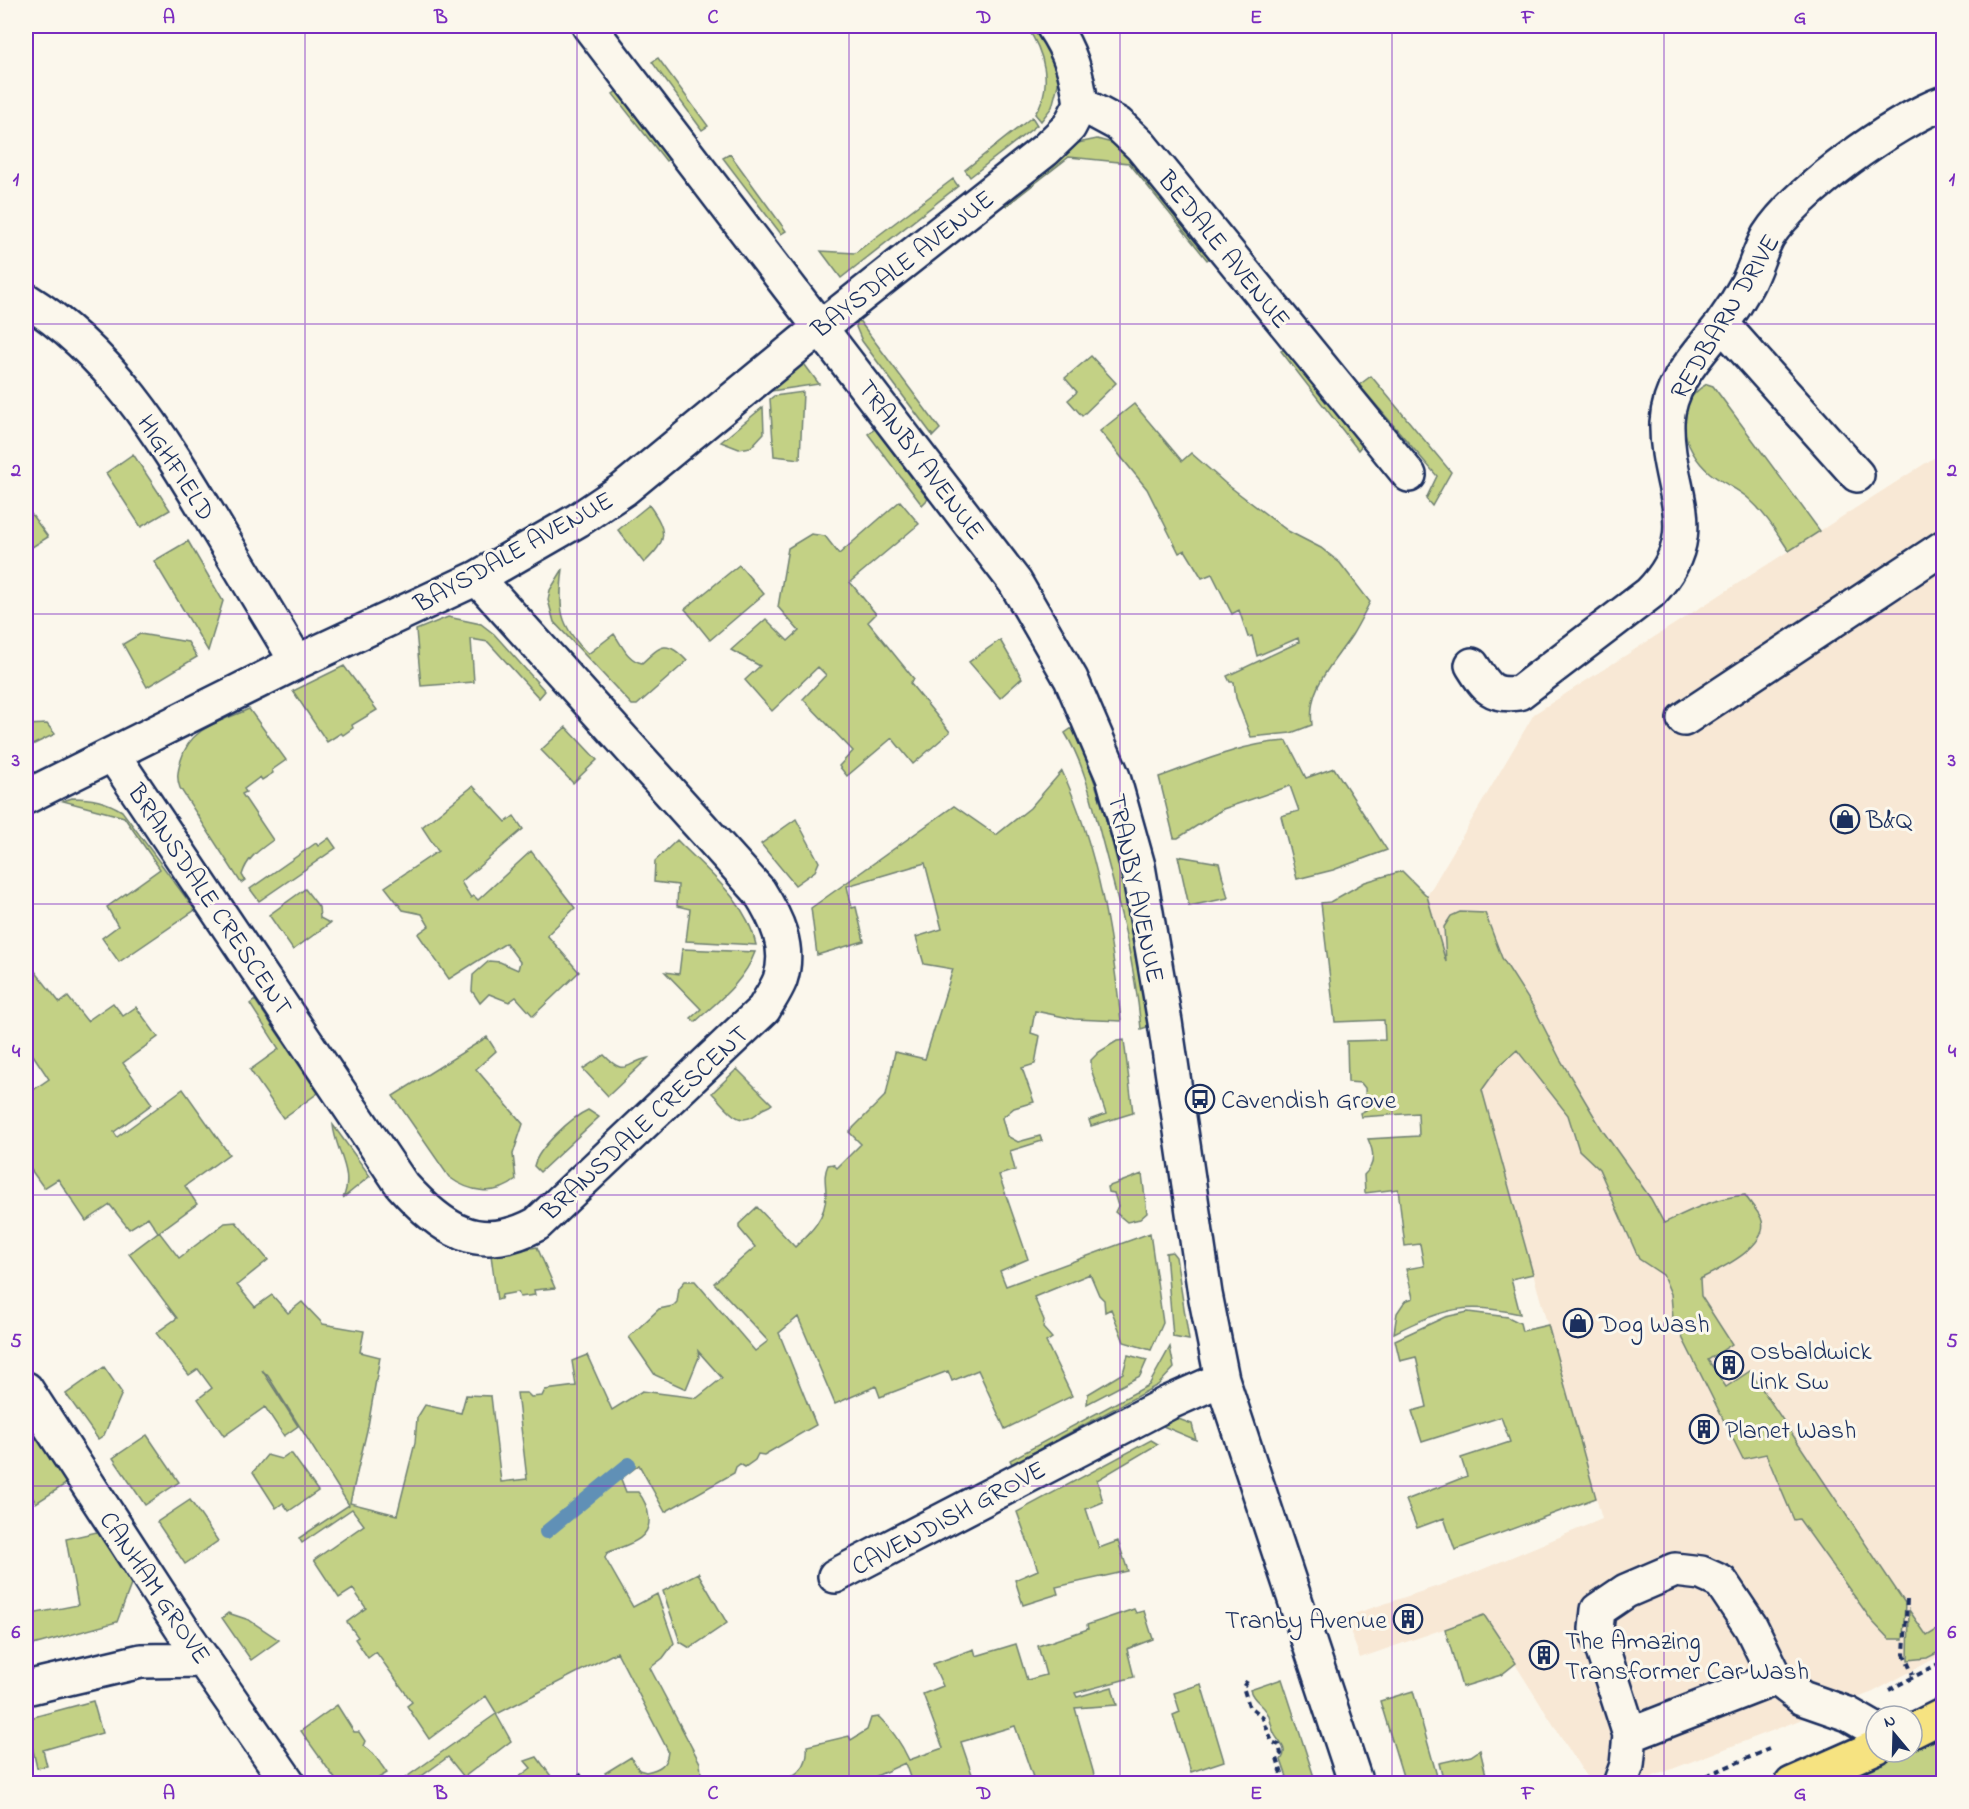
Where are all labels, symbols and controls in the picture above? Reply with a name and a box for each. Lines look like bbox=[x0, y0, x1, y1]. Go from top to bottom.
text: A bbox=[163, 4, 175, 33]
text: B bbox=[433, 4, 448, 33]
text: C bbox=[708, 4, 719, 33]
text: D bbox=[976, 4, 991, 33]
text: E bbox=[1250, 4, 1262, 33]
text: F bbox=[1521, 4, 1535, 33]
text: G bbox=[1794, 4, 1807, 33]
street label: BEDALE AVENUE bbox=[1146, 163, 1298, 338]
text: 1 bbox=[13, 166, 20, 195]
text: 1 bbox=[1949, 166, 1956, 195]
street label: BAYSDALE AVENUE bbox=[804, 182, 1003, 350]
street label: REDBARN DRIVE bbox=[1662, 228, 1791, 408]
street label: TRANBY AVENUE bbox=[847, 372, 993, 549]
street label: HIGHFIELD bbox=[126, 408, 223, 529]
text: 2 bbox=[10, 457, 21, 486]
text: 2 bbox=[1946, 457, 1957, 486]
street label: BAYSDALE AVENUE bbox=[407, 483, 621, 625]
text: 3 bbox=[11, 747, 20, 776]
text: 3 bbox=[1947, 747, 1956, 776]
street label: BRANSDALE CRESCENT bbox=[116, 776, 301, 1024]
street label: TRANBY AVENUE bbox=[1095, 791, 1173, 987]
shop icon: B&Q bbox=[1829, 803, 1861, 835]
place label: B&Q bbox=[1865, 803, 1912, 841]
street label: BRANSDALE CRESCENT bbox=[533, 1017, 759, 1232]
text: 4 bbox=[12, 1038, 21, 1067]
text: 4 bbox=[1948, 1038, 1957, 1067]
bus stop icon: Cavendish Grove bbox=[1184, 1083, 1216, 1115]
place label: Cavendish Grove bbox=[1221, 1083, 1397, 1121]
shop icon: Dog Wash bbox=[1562, 1307, 1594, 1339]
place label: Dog Wash bbox=[1598, 1307, 1710, 1345]
text: 5 bbox=[10, 1328, 22, 1357]
text: 5 bbox=[1946, 1328, 1958, 1357]
place label: Osbaldwick Link Sw bbox=[1750, 1334, 1872, 1402]
building icon: Osbaldwick Link Sw bbox=[1713, 1349, 1745, 1381]
building icon: Planet Wash bbox=[1688, 1413, 1720, 1445]
place label: Planet Wash bbox=[1725, 1413, 1856, 1451]
street label: CAVENDISH GROVE bbox=[845, 1452, 1053, 1587]
street label: CANHAM GROVE bbox=[88, 1505, 219, 1673]
place label: Tranby Avenue bbox=[1225, 1603, 1387, 1641]
building icon: Tranby Avenue bbox=[1392, 1603, 1424, 1635]
text: 6 bbox=[12, 1619, 21, 1648]
text: 6 bbox=[1948, 1619, 1957, 1648]
place label: The Amazing Transformer Car Wash bbox=[1565, 1624, 1809, 1692]
building icon: The Amazing Transformer Car Wash bbox=[1528, 1639, 1560, 1671]
north arrow bbox=[1864, 1704, 1924, 1764]
text: N bbox=[1881, 1709, 1899, 1735]
text: A bbox=[163, 1780, 175, 1809]
text: B bbox=[433, 1780, 448, 1809]
text: C bbox=[708, 1780, 719, 1809]
text: D bbox=[976, 1780, 991, 1809]
text: E bbox=[1250, 1780, 1262, 1809]
text: F bbox=[1521, 1780, 1535, 1809]
text: G bbox=[1794, 1780, 1807, 1809]

